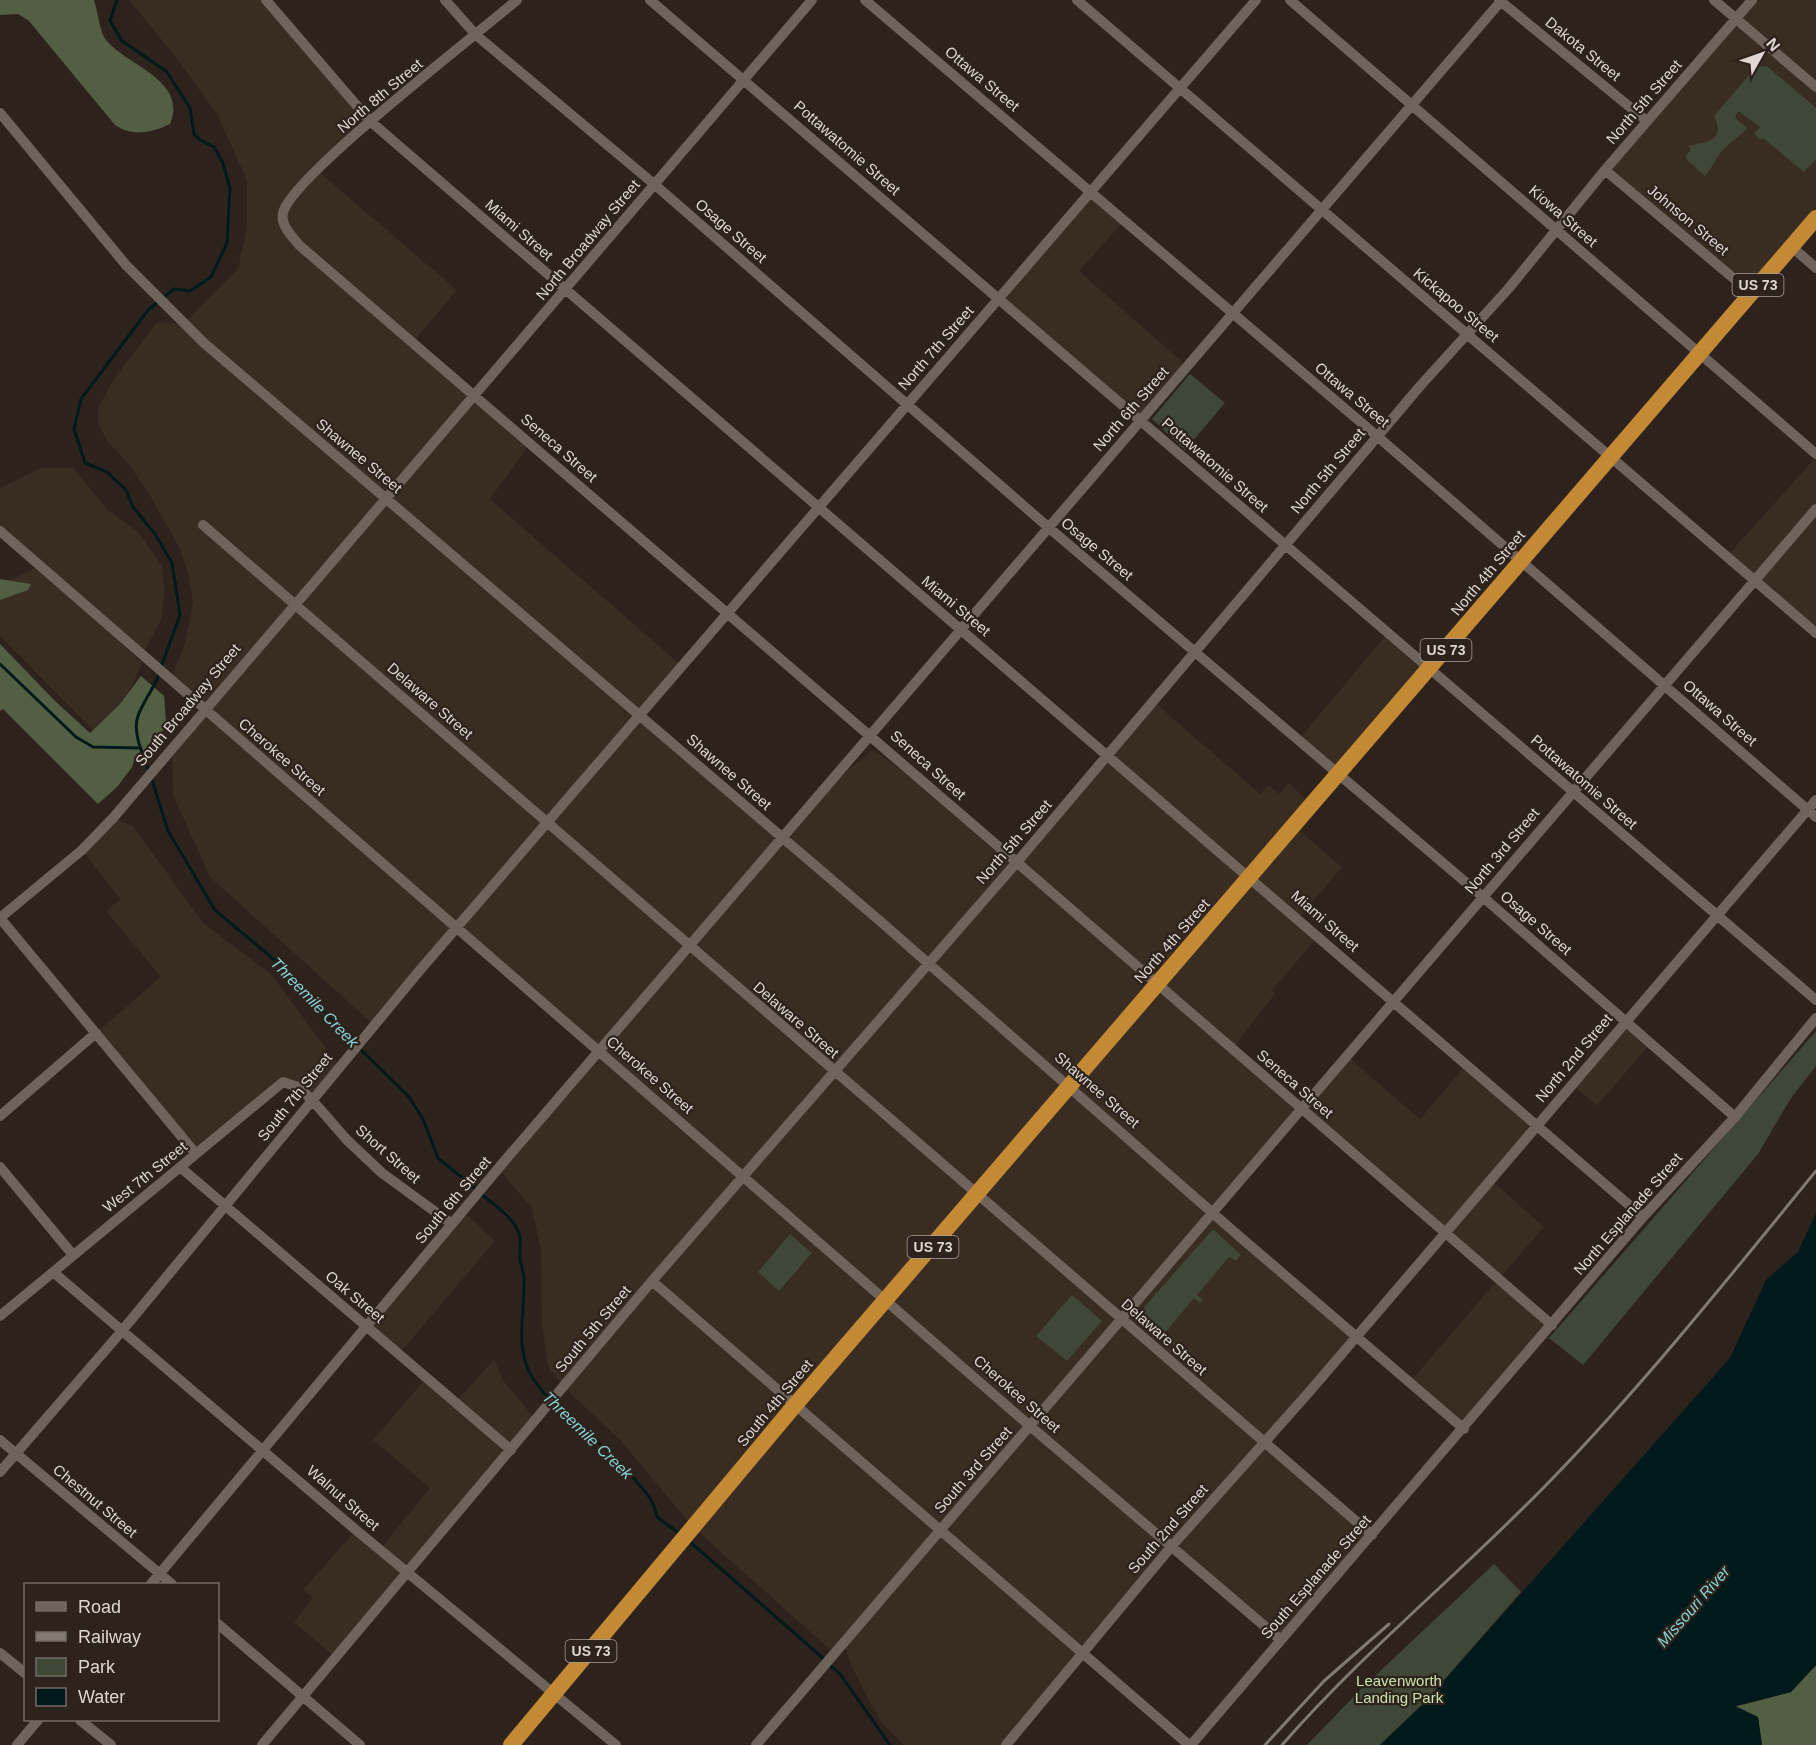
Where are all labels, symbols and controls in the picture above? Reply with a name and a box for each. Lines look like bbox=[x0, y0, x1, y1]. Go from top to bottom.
street label: Dakota Street bbox=[1542, 13, 1625, 85]
north arrow bbox=[1732, 24, 1792, 84]
text: N bbox=[1763, 35, 1783, 55]
street label: Ottawa Street bbox=[942, 43, 1024, 115]
street label: North 8th Street bbox=[334, 55, 426, 136]
street label: North 5th Street bbox=[1602, 56, 1685, 147]
street label: Pottawatomie Street bbox=[791, 97, 904, 199]
street label: North Broadway Street bbox=[532, 175, 643, 303]
street label: Kiowa Street bbox=[1526, 181, 1602, 250]
street label: Johnson Street bbox=[1644, 181, 1733, 259]
street label: Osage Street bbox=[692, 195, 771, 267]
street label: Miami Street bbox=[482, 196, 557, 264]
street label: Kickapoo Street bbox=[1410, 264, 1503, 346]
road number: US 73 bbox=[1732, 274, 1784, 296]
street label: North 7th Street bbox=[894, 302, 977, 393]
street label: Ottawa Street bbox=[1312, 359, 1394, 431]
street label: North 6th Street bbox=[1089, 363, 1172, 454]
street label: Seneca Street bbox=[518, 410, 601, 486]
street label: Pottawatomie Street bbox=[1159, 414, 1272, 516]
street label: Shawnee Street bbox=[313, 415, 406, 497]
street label: North 5th Street bbox=[1287, 424, 1369, 517]
street label: Osage Street bbox=[1058, 514, 1137, 584]
street label: North 4th Street bbox=[1447, 526, 1529, 619]
street label: Miami Street bbox=[919, 572, 995, 640]
street label: South Broadway Street bbox=[132, 639, 244, 769]
road number: US 73 bbox=[1420, 639, 1472, 661]
street label: Delaware Street bbox=[384, 659, 477, 743]
street label: Ottawa Street bbox=[1680, 676, 1761, 750]
street label: Cherokee Street bbox=[236, 714, 330, 799]
street label: Seneca Street bbox=[887, 727, 970, 803]
street label: Shawnee Street bbox=[683, 730, 776, 814]
street label: Pottawatomie Street bbox=[1528, 731, 1641, 833]
street label: North 5th Street bbox=[972, 796, 1055, 887]
street label: North 3rd Street bbox=[1461, 804, 1543, 897]
street label: Miami Street bbox=[1288, 887, 1363, 955]
street label: Osage Street bbox=[1497, 887, 1576, 959]
street label: North 4th Street bbox=[1130, 895, 1213, 986]
water label: Threemile Creek bbox=[267, 954, 363, 1052]
street label: Delaware Street bbox=[750, 978, 843, 1062]
street label: North 2nd Street bbox=[1532, 1009, 1616, 1105]
street label: Cherokee Street bbox=[604, 1032, 698, 1117]
street label: Seneca Street bbox=[1254, 1046, 1337, 1122]
street label: Shawnee Street bbox=[1051, 1048, 1144, 1132]
street label: South 7th Street bbox=[254, 1049, 336, 1144]
street label: Short Street bbox=[353, 1121, 425, 1187]
street label: West 7th Street bbox=[99, 1137, 191, 1216]
street label: North Esplanade Street bbox=[1570, 1149, 1686, 1278]
street label: South 6th Street bbox=[411, 1152, 495, 1247]
road number: US 73 bbox=[908, 1236, 958, 1258]
street label: Oak Street bbox=[322, 1267, 389, 1327]
street label: South 5th Street bbox=[551, 1281, 635, 1376]
street label: Delaware Street bbox=[1118, 1295, 1211, 1379]
street label: Cherokee Street bbox=[971, 1351, 1065, 1436]
street label: South 4th Street bbox=[733, 1355, 817, 1450]
water label: Threemile Creek bbox=[539, 1388, 637, 1483]
street label: South 3rd Street bbox=[930, 1422, 1015, 1516]
street label: Chestnut Street bbox=[50, 1461, 141, 1541]
street label: Walnut Street bbox=[304, 1462, 384, 1534]
street label: South 2nd Street bbox=[1124, 1480, 1212, 1577]
street label: South Esplanade Street bbox=[1257, 1511, 1375, 1642]
water label: Missouri River bbox=[1654, 1562, 1733, 1650]
legend bbox=[24, 1583, 219, 1721]
text: Road bbox=[78, 1597, 121, 1617]
text: Railway bbox=[78, 1627, 141, 1647]
road number: US 73 bbox=[566, 1640, 616, 1662]
text: Park bbox=[78, 1657, 116, 1677]
park label: Leavenworth Landing Park bbox=[1355, 1672, 1444, 1706]
text: Water bbox=[78, 1687, 125, 1707]

